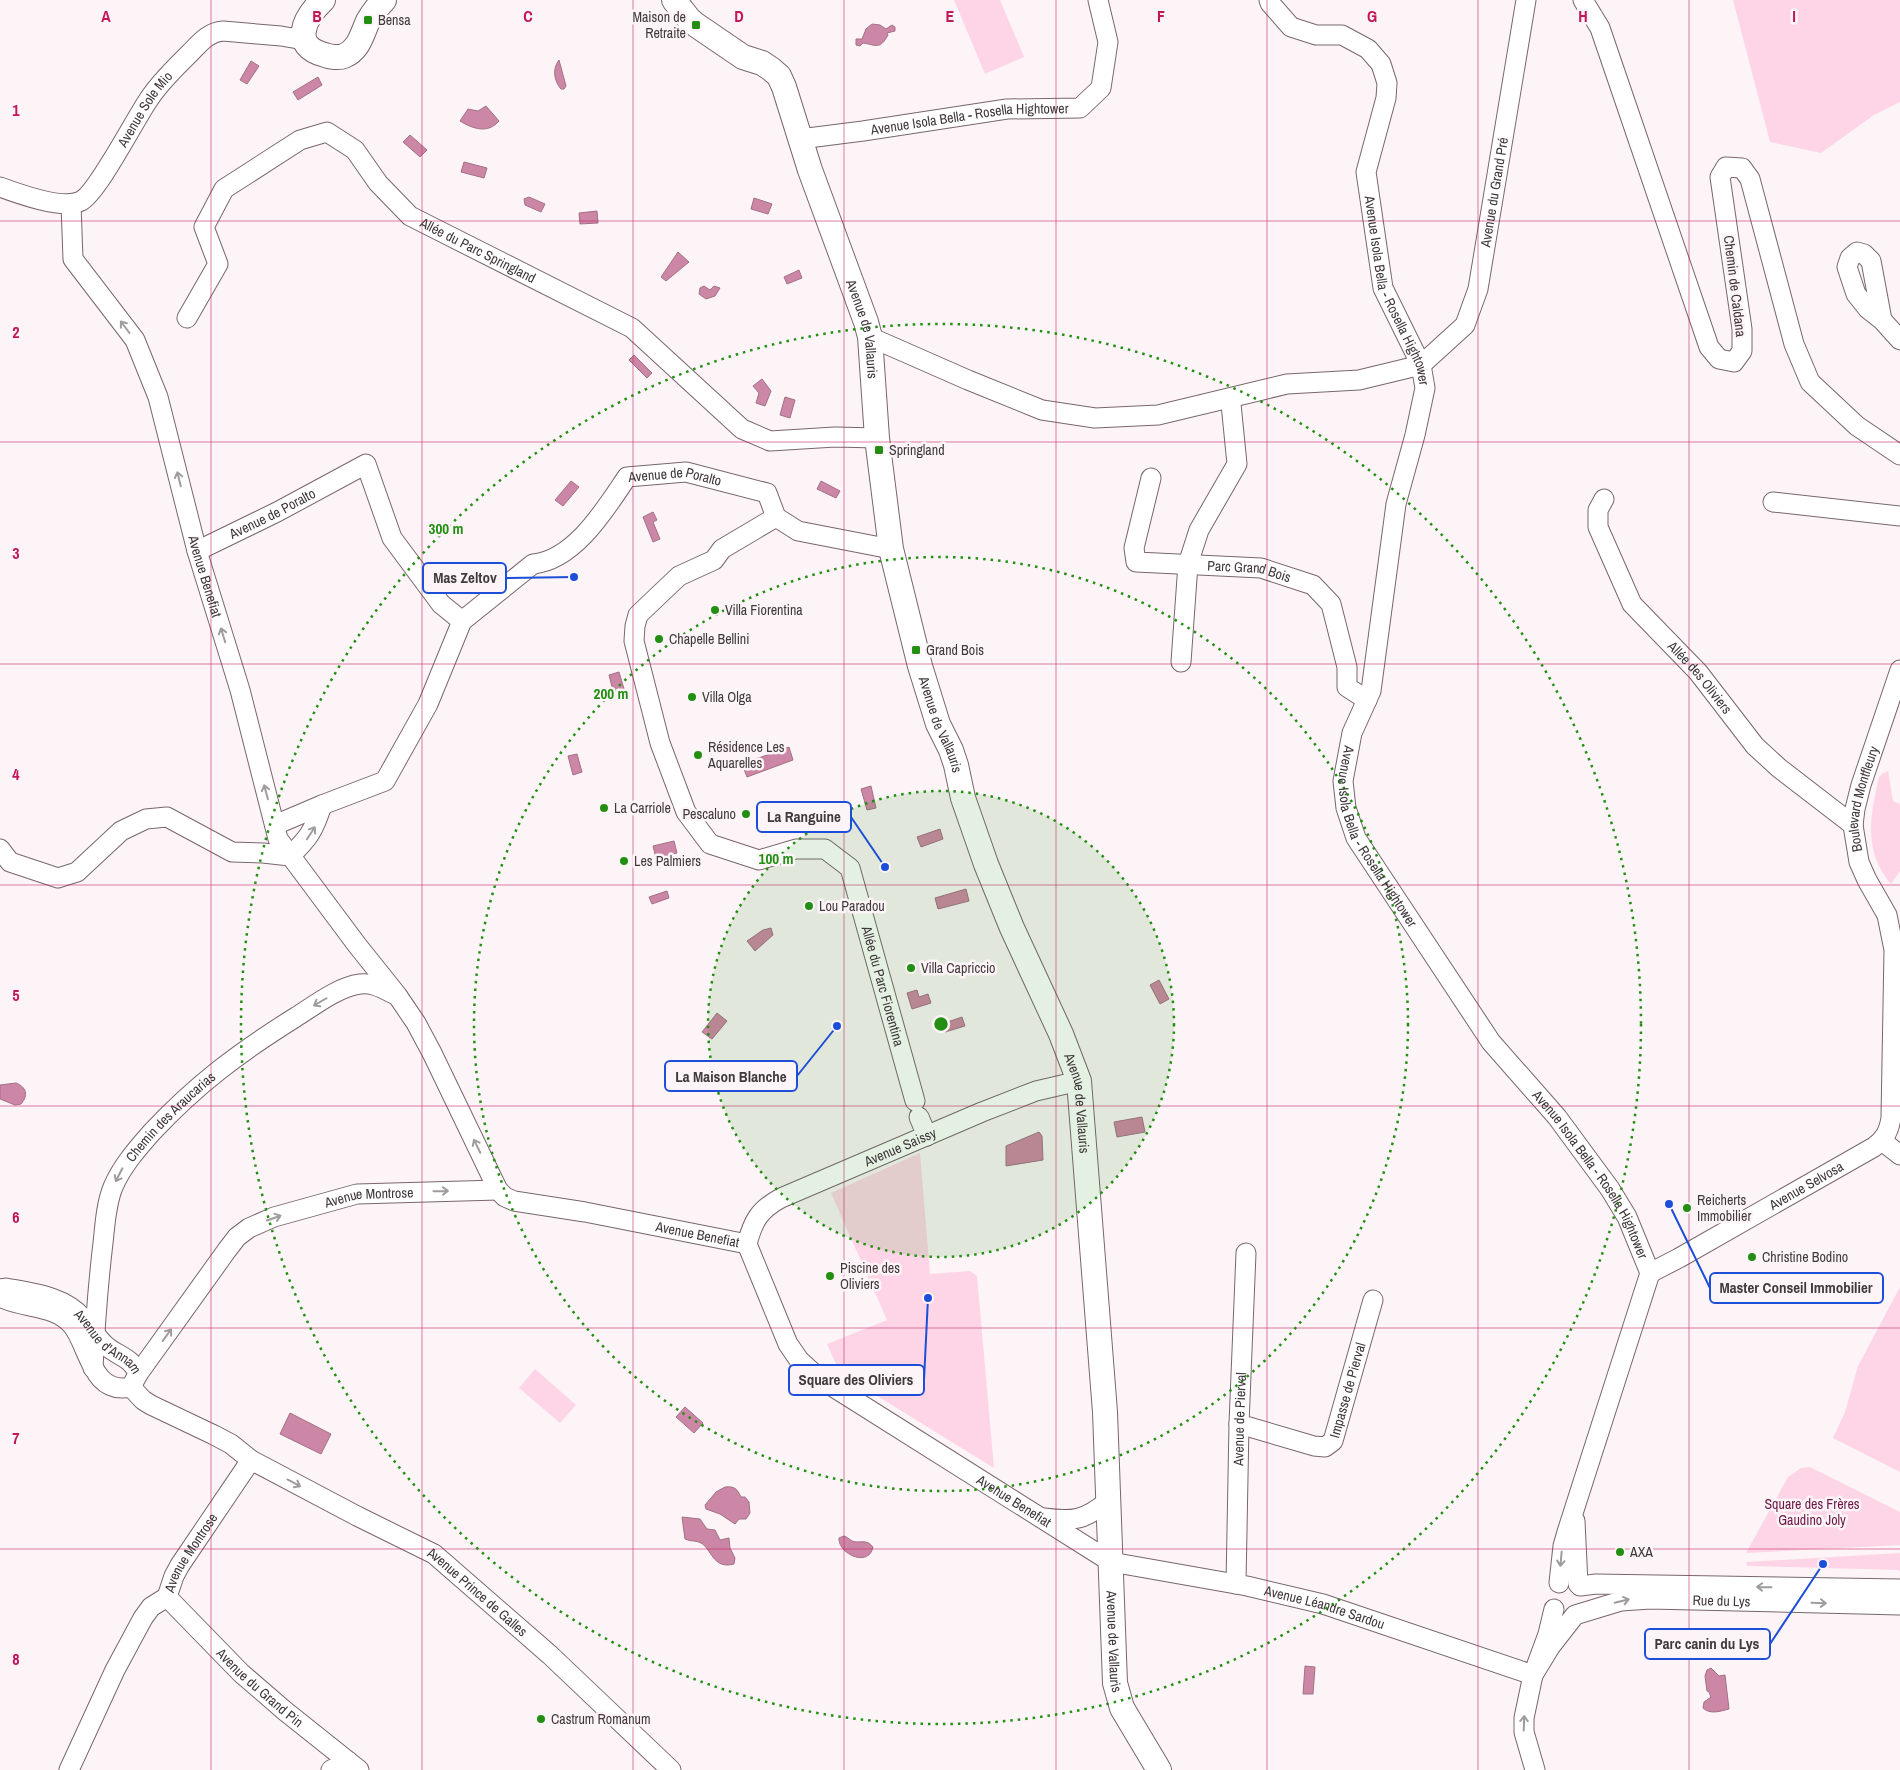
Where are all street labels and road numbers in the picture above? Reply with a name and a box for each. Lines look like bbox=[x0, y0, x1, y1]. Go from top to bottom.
street label: Avenue Sole Mio bbox=[113, 67, 176, 151]
street label: Avenue Isola Bella - Rosella Hightower bbox=[868, 99, 1069, 139]
street label: Avenue du Grand Pré bbox=[1476, 136, 1512, 249]
street label: Avenue Isola Bella - Rosella Hightower bbox=[1360, 194, 1433, 387]
street label: Allée du Parc Springland bbox=[416, 213, 539, 287]
street label: Chemin de Caldana bbox=[1720, 234, 1750, 338]
street label: Avenue de Vallauris bbox=[842, 276, 882, 379]
street label: Avenue de Poralto bbox=[626, 463, 724, 490]
street label: Avenue de Poralto bbox=[225, 484, 318, 543]
street label: Avenue Benefiat bbox=[184, 533, 226, 620]
street label: Parc Grand Bois bbox=[1207, 556, 1294, 586]
street label: Allée des Oliviers bbox=[1663, 637, 1736, 718]
street label: Avenue de Vallauris bbox=[914, 673, 966, 774]
street label: Avenue Isola Bella - Rosella Hightower bbox=[1334, 743, 1421, 931]
street label: Boulevard Montfleury bbox=[1844, 743, 1883, 853]
street label: Allée du Parc Fiorentina bbox=[857, 923, 908, 1049]
street label: Avenue de Vallauris bbox=[1060, 1050, 1094, 1154]
street label: Chemin des Araucarias bbox=[122, 1068, 219, 1165]
street label: Avenue Isola Bella - Rosella Hightower bbox=[1528, 1086, 1652, 1261]
street label: Avenue Saissy bbox=[861, 1124, 939, 1171]
street label: Avenue Selvosa bbox=[1765, 1157, 1847, 1214]
street label: Avenue Montrose bbox=[321, 1183, 414, 1212]
street label: Avenue Benefiat bbox=[653, 1217, 741, 1251]
street label: Avenue d'Annam bbox=[70, 1304, 145, 1377]
street label: Impasse de Pierval bbox=[1325, 1340, 1369, 1440]
street label: Avenue de Pierval bbox=[1229, 1372, 1250, 1467]
street label: Avenue Benefiat bbox=[973, 1470, 1055, 1531]
street label: Avenue Montrose bbox=[160, 1510, 221, 1596]
street label: Avenue Prince de Galles bbox=[424, 1543, 531, 1640]
street label: Avenue Léandre Sardou bbox=[1262, 1581, 1387, 1633]
street label: Avenue de Vallauris bbox=[1103, 1589, 1126, 1695]
street label: Rue du Lys bbox=[1692, 1591, 1751, 1610]
street label: Avenue du Grand Pin bbox=[212, 1644, 307, 1731]

